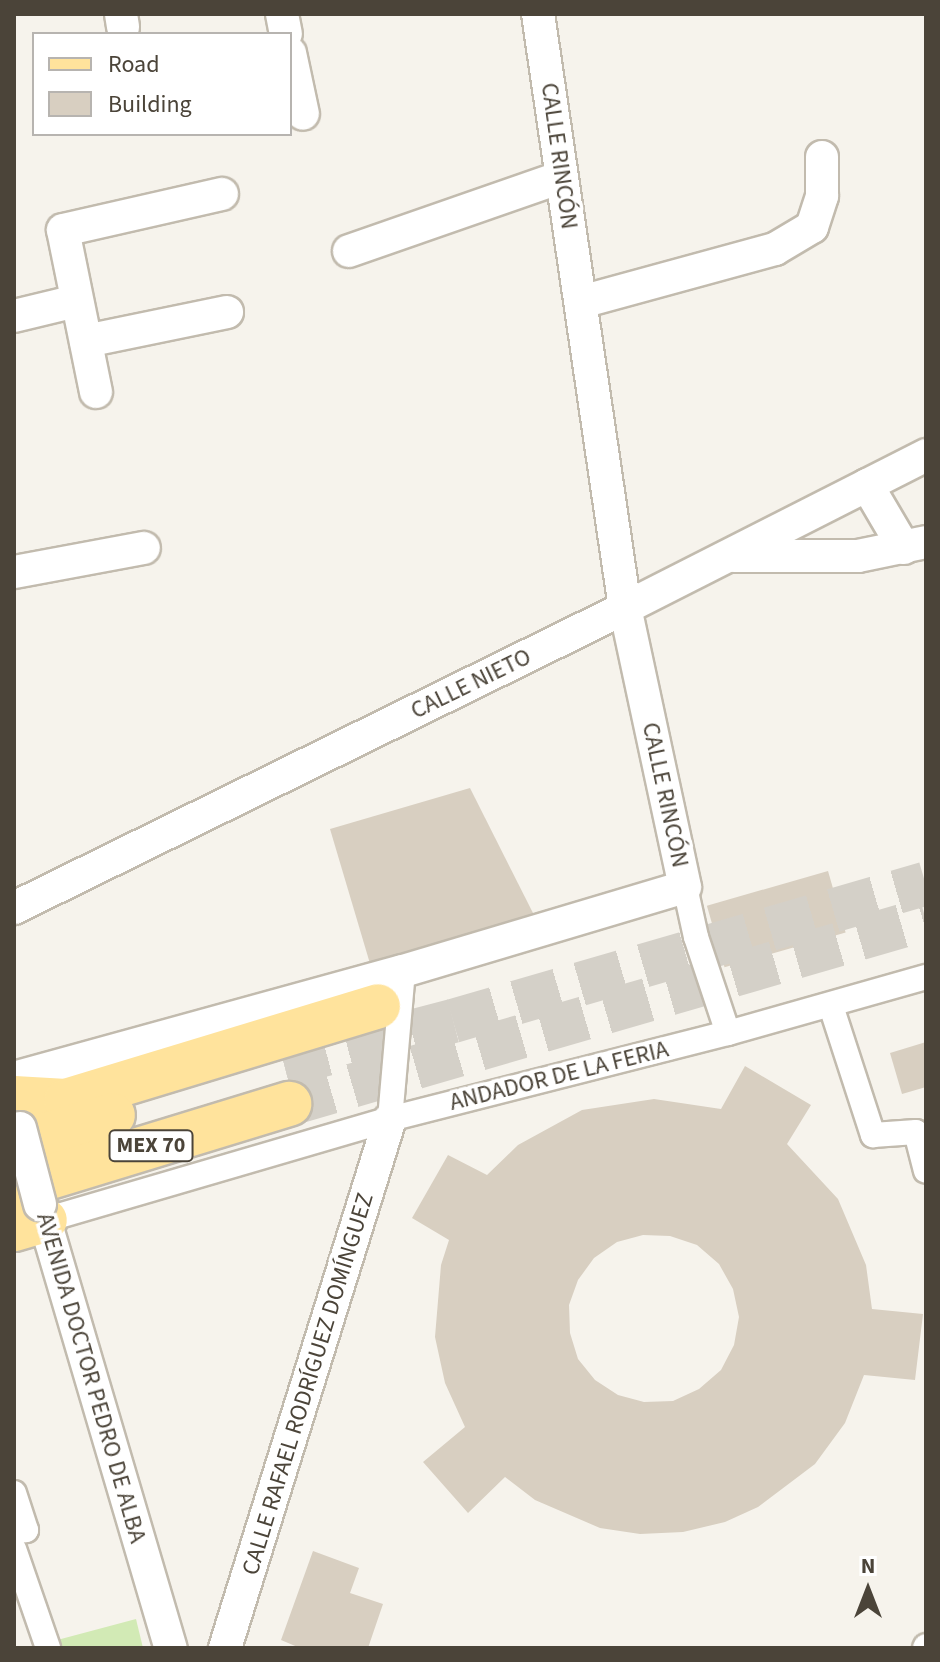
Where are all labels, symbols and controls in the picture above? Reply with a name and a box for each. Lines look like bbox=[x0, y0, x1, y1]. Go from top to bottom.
legend bbox=[32, 32, 292, 136]
text: Road bbox=[108, 47, 160, 82]
street label: CALLE RINCÓN bbox=[534, 81, 584, 231]
text: Building bbox=[108, 87, 192, 122]
street label: CALLE NIETO bbox=[406, 643, 536, 725]
street label: CALLE RINCÓN bbox=[636, 720, 694, 870]
street label: ANDADOR DE LA FERIA bbox=[447, 1035, 671, 1117]
road number: MEX 70 bbox=[107, 1128, 195, 1164]
street label: CALLE RAFAEL RODRÍGUEZ DOMÍNGUEZ bbox=[236, 1189, 380, 1579]
street label: AVENIDA DOCTOR PEDRO DE ALBA bbox=[30, 1210, 152, 1546]
north arrow bbox=[828, 1550, 908, 1630]
text: N bbox=[861, 1550, 875, 1582]

